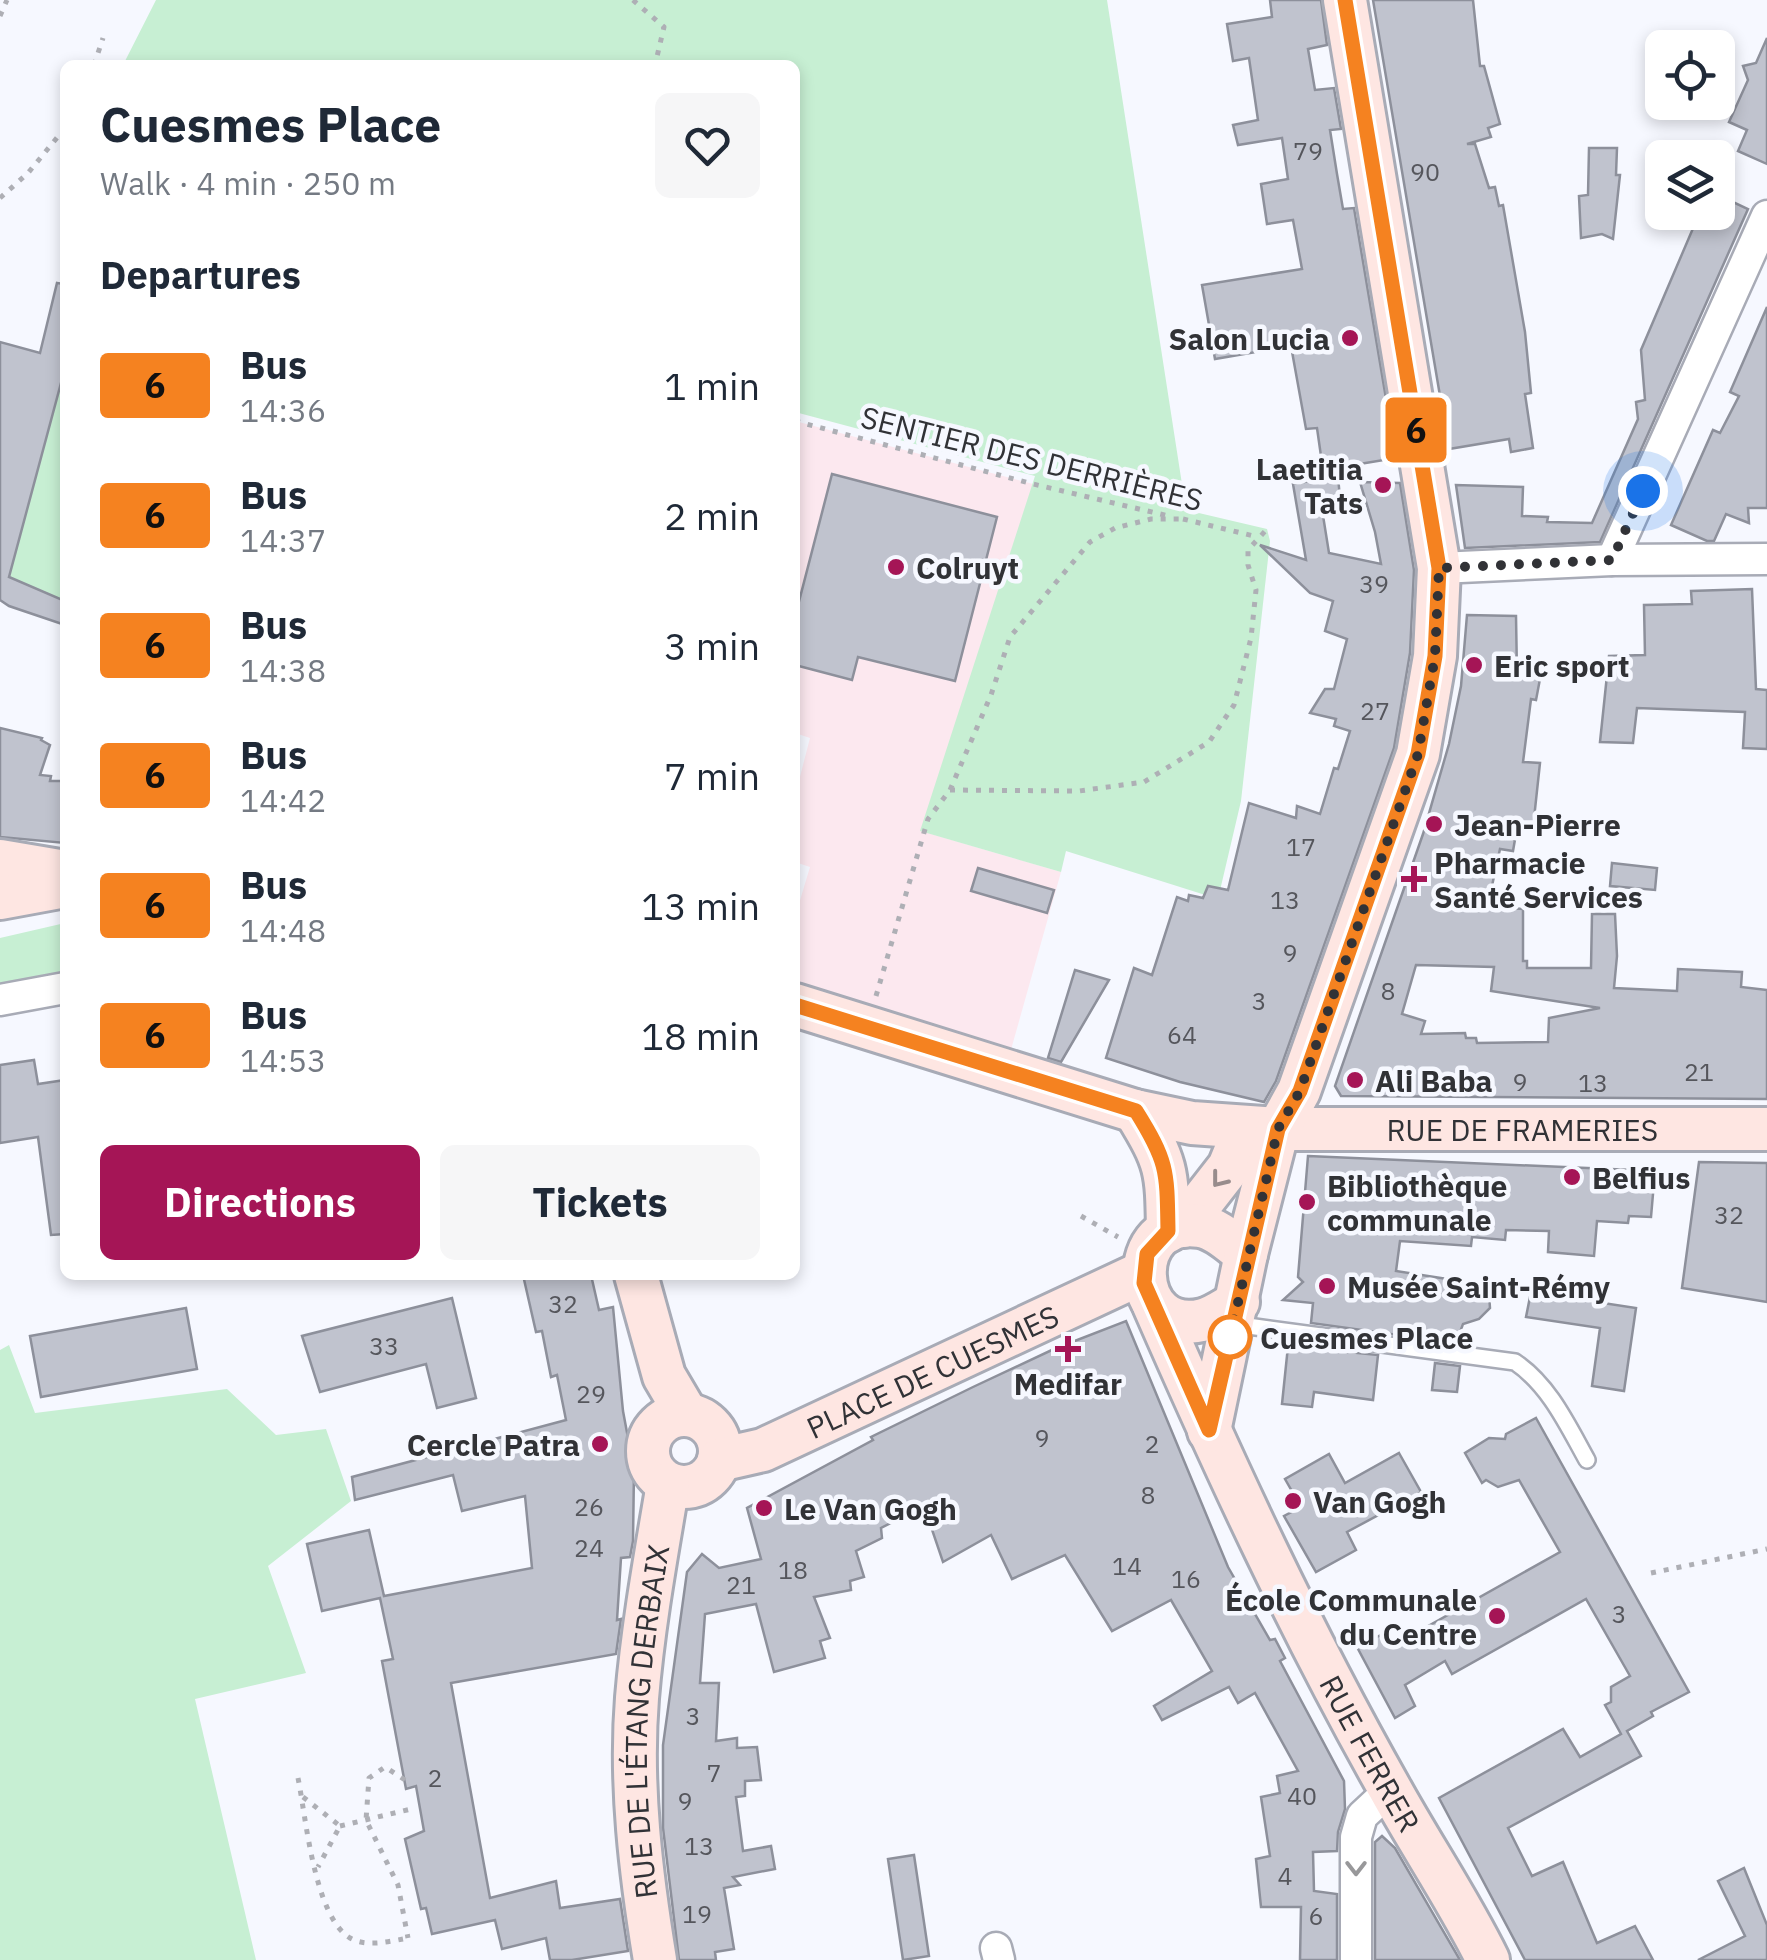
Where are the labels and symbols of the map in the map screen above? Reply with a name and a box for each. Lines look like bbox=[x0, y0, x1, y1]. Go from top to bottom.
house number: 79 bbox=[1293, 134, 1323, 167]
house number: 90 bbox=[1410, 155, 1440, 188]
place label: Salon Lucia bbox=[1168, 319, 1330, 358]
marker: Salon Lucia bbox=[1339, 327, 1361, 349]
street label: SENTIER DES DERRIÈRES bbox=[857, 397, 1207, 519]
line badge: 6 bbox=[1384, 398, 1448, 462]
place label: Laetitia Tats bbox=[1256, 449, 1363, 522]
your location bbox=[1618, 466, 1668, 516]
marker: Laetitia Tats bbox=[1372, 474, 1394, 496]
place label: Colruyt bbox=[916, 548, 1019, 587]
marker: Colruyt bbox=[885, 556, 907, 578]
house number: 39 bbox=[1359, 567, 1389, 600]
place label: Eric sport bbox=[1494, 646, 1630, 685]
marker: Eric sport bbox=[1463, 654, 1485, 676]
house number: 27 bbox=[1360, 694, 1390, 727]
place label: Jean-Pierre bbox=[1454, 805, 1621, 844]
marker: Jean-Pierre bbox=[1423, 813, 1445, 835]
house number: 17 bbox=[1286, 830, 1316, 863]
place label: Pharmacie Santé Services bbox=[1434, 843, 1643, 916]
marker: Pharmacie Santé Services bbox=[1403, 868, 1425, 890]
house number: 13 bbox=[1270, 883, 1300, 916]
house number: 9 bbox=[1282, 936, 1298, 969]
house number: 8 bbox=[1380, 974, 1396, 1007]
house number: 3 bbox=[1251, 984, 1267, 1017]
house number: 64 bbox=[1167, 1018, 1197, 1051]
house number: 21 bbox=[1684, 1055, 1714, 1088]
place label: Ali Baba bbox=[1375, 1061, 1493, 1100]
house number: 9 bbox=[1512, 1065, 1528, 1098]
house number: 13 bbox=[1578, 1066, 1608, 1099]
marker: Ali Baba bbox=[1344, 1069, 1366, 1091]
street label: RUE DE FRAMERIES bbox=[1387, 1110, 1658, 1149]
place label: Belfius bbox=[1592, 1158, 1690, 1197]
place label: Bibliothèque communale bbox=[1327, 1166, 1507, 1239]
marker: Belfius bbox=[1561, 1166, 1583, 1188]
one-way arrow bbox=[1213, 1169, 1231, 1187]
marker: Bibliothèque communale bbox=[1296, 1191, 1318, 1213]
house number: 32 bbox=[1714, 1198, 1744, 1231]
place label: Musée Saint-Rémy bbox=[1347, 1267, 1610, 1306]
marker: Musée Saint-Rémy bbox=[1316, 1275, 1338, 1297]
house number: 32 bbox=[548, 1287, 578, 1320]
street label: PLACE DE CUESMES bbox=[800, 1295, 1065, 1447]
marker: Cuesmes Place bbox=[1209, 1316, 1251, 1358]
place label: Cuesmes Place bbox=[1260, 1318, 1473, 1357]
house number: 33 bbox=[369, 1329, 399, 1362]
marker: Medifar bbox=[1057, 1338, 1079, 1360]
place label: Medifar bbox=[1014, 1364, 1122, 1403]
house number: 29 bbox=[576, 1377, 606, 1410]
house number: 9 bbox=[1034, 1421, 1050, 1454]
place label: Cercle Patra bbox=[407, 1425, 580, 1464]
house number: 2 bbox=[1144, 1427, 1160, 1460]
marker: Cercle Patra bbox=[589, 1433, 611, 1455]
house number: 8 bbox=[1140, 1478, 1156, 1511]
place label: Van Gogh bbox=[1313, 1482, 1446, 1521]
place label: Le Van Gogh bbox=[784, 1489, 957, 1528]
house number: 26 bbox=[574, 1490, 604, 1523]
marker: Van Gogh bbox=[1282, 1490, 1304, 1512]
marker: Le Van Gogh bbox=[753, 1497, 775, 1519]
house number: 24 bbox=[574, 1531, 604, 1564]
street label: RUE DE L'ÉTANG DERBAIX bbox=[615, 1542, 677, 1901]
house number: 14 bbox=[1112, 1549, 1142, 1582]
house number: 18 bbox=[778, 1553, 808, 1586]
house number: 16 bbox=[1171, 1562, 1201, 1595]
house number: 21 bbox=[726, 1568, 756, 1601]
place label: École Communale du Centre bbox=[1225, 1580, 1477, 1653]
house number: 3 bbox=[1611, 1597, 1627, 1630]
marker: École Communale du Centre bbox=[1486, 1605, 1508, 1627]
street label: RUE FERRER bbox=[1312, 1668, 1430, 1839]
house number: 3 bbox=[685, 1699, 701, 1732]
house number: 7 bbox=[706, 1756, 722, 1789]
house number: 2 bbox=[427, 1761, 443, 1794]
house number: 40 bbox=[1287, 1779, 1317, 1812]
house number: 9 bbox=[677, 1784, 693, 1817]
house number: 13 bbox=[684, 1829, 714, 1862]
house number: 4 bbox=[1277, 1859, 1293, 1892]
one-way arrow bbox=[1345, 1862, 1367, 1877]
house number: 19 bbox=[682, 1897, 712, 1930]
house number: 6 bbox=[1308, 1899, 1324, 1932]

